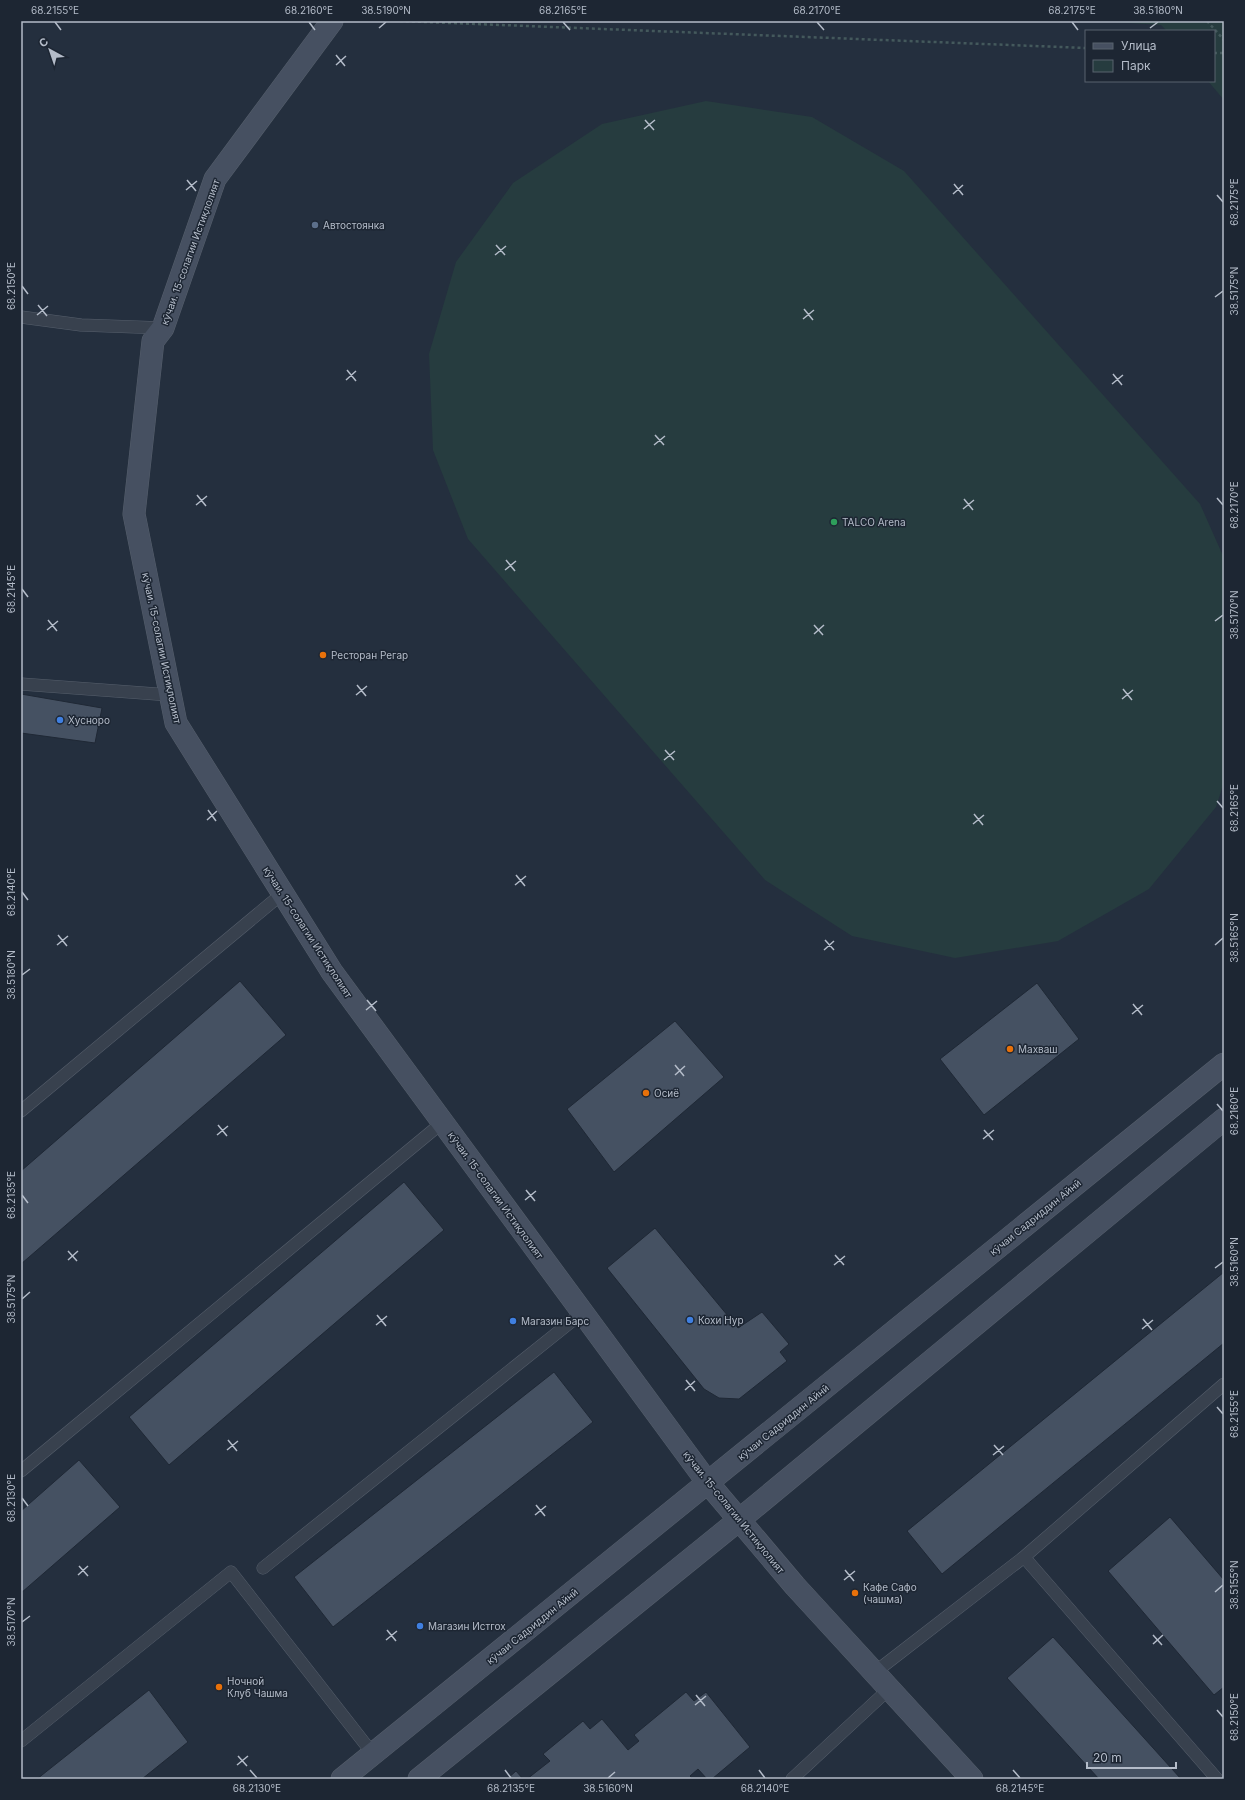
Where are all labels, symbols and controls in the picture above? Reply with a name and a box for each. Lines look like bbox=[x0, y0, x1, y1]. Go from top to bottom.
text: 68.2155°E bbox=[31, 4, 79, 16]
text: 68.2160°E bbox=[285, 4, 333, 16]
text: 38.5190°N bbox=[361, 4, 411, 16]
text: 68.2165°E bbox=[539, 4, 587, 16]
text: 68.2170°E bbox=[793, 4, 841, 16]
text: 68.2175°E bbox=[1048, 4, 1096, 16]
text: 38.5180°N bbox=[1133, 4, 1183, 16]
north arrow bbox=[30, 30, 70, 70]
legend bbox=[1085, 30, 1215, 82]
text: С bbox=[36, 34, 51, 50]
text: Улица bbox=[1121, 38, 1156, 53]
text: Парк bbox=[1121, 58, 1151, 73]
street label: кӯчаи. 15-солагии Истиқлолият bbox=[158, 177, 222, 326]
text: 68.2175°E bbox=[1228, 178, 1240, 226]
place label: Автостоянка bbox=[323, 219, 385, 231]
marker: Автостоянка bbox=[310, 220, 320, 230]
text: 68.2150°E bbox=[5, 262, 17, 310]
text: 38.5175°N bbox=[1228, 267, 1240, 315]
text: 68.2170°E bbox=[1228, 481, 1240, 529]
place label: TALCO Arena bbox=[842, 516, 906, 528]
marker: TALCO Arena bbox=[829, 517, 839, 527]
text: 68.2145°E bbox=[5, 565, 17, 613]
street label: кӯчаи. 15-солагии Истиқлолият bbox=[140, 571, 184, 725]
text: 38.5170°N bbox=[1228, 591, 1240, 639]
place label: Ресторан Регар bbox=[331, 649, 408, 661]
marker: Ресторан Регар bbox=[318, 650, 328, 660]
place label: Хусноро bbox=[68, 714, 110, 726]
marker: Хусноро bbox=[55, 715, 65, 725]
text: 68.2165°E bbox=[1228, 784, 1240, 832]
street label: кӯчаи. 15-солагии Истиқлолият bbox=[261, 864, 355, 1000]
text: 68.2140°E bbox=[5, 868, 17, 916]
text: 38.5165°N bbox=[1228, 913, 1240, 963]
text: 38.5180°N bbox=[5, 950, 17, 1000]
place label: Махваш bbox=[1018, 1043, 1058, 1055]
marker: Махваш bbox=[1005, 1044, 1015, 1054]
place label: Осиё bbox=[654, 1087, 679, 1099]
text: 68.2160°E bbox=[1228, 1087, 1240, 1135]
marker: Осиё bbox=[641, 1088, 651, 1098]
street label: кӯчаи. 15-солагии Истиқлолият bbox=[446, 1129, 546, 1261]
text: 68.2135°E bbox=[5, 1171, 17, 1219]
street label: кӯчаи Садриддин Айнӣ bbox=[987, 1176, 1083, 1258]
text: 38.5160°N bbox=[1228, 1237, 1240, 1287]
text: 38.5175°N bbox=[5, 1275, 17, 1323]
place label: Кохи Нур bbox=[698, 1314, 744, 1326]
place label: Магазин Барс bbox=[521, 1315, 589, 1327]
marker: Кохи Нур bbox=[685, 1315, 695, 1325]
marker: Магазин Барс bbox=[508, 1316, 518, 1326]
street label: кӯчаи Садриддин Айнӣ bbox=[735, 1381, 831, 1463]
text: 68.2155°E bbox=[1228, 1390, 1240, 1438]
street label: кӯчаи. 15-солагии Истиқлолият bbox=[681, 1448, 787, 1576]
text: 68.2130°E bbox=[5, 1474, 17, 1522]
text: 38.5155°N bbox=[1228, 1560, 1240, 1610]
place label: Кафе Сафо (чашма) bbox=[863, 1581, 917, 1605]
street label: кӯчаи Садриддин Айнӣ bbox=[484, 1585, 580, 1667]
marker: Кафе Сафо (чашма) bbox=[850, 1588, 860, 1598]
text: 38.5170°N bbox=[5, 1598, 17, 1646]
place label: Магазин Истгох bbox=[428, 1620, 506, 1632]
marker: Магазин Истгох bbox=[415, 1621, 425, 1631]
place label: Ночной Клуб Чашма bbox=[227, 1675, 288, 1699]
marker: Ночной Клуб Чашма bbox=[214, 1682, 224, 1692]
text: 68.2150°E bbox=[1228, 1693, 1240, 1741]
scale bar bbox=[1087, 1744, 1176, 1770]
text: 20 m bbox=[1093, 1750, 1122, 1765]
text: 68.2130°E bbox=[233, 1782, 281, 1794]
text: 68.2135°E bbox=[487, 1782, 535, 1794]
text: 38.5160°N bbox=[583, 1782, 633, 1794]
text: 68.2140°E bbox=[741, 1782, 789, 1794]
text: 68.2145°E bbox=[996, 1782, 1044, 1794]

